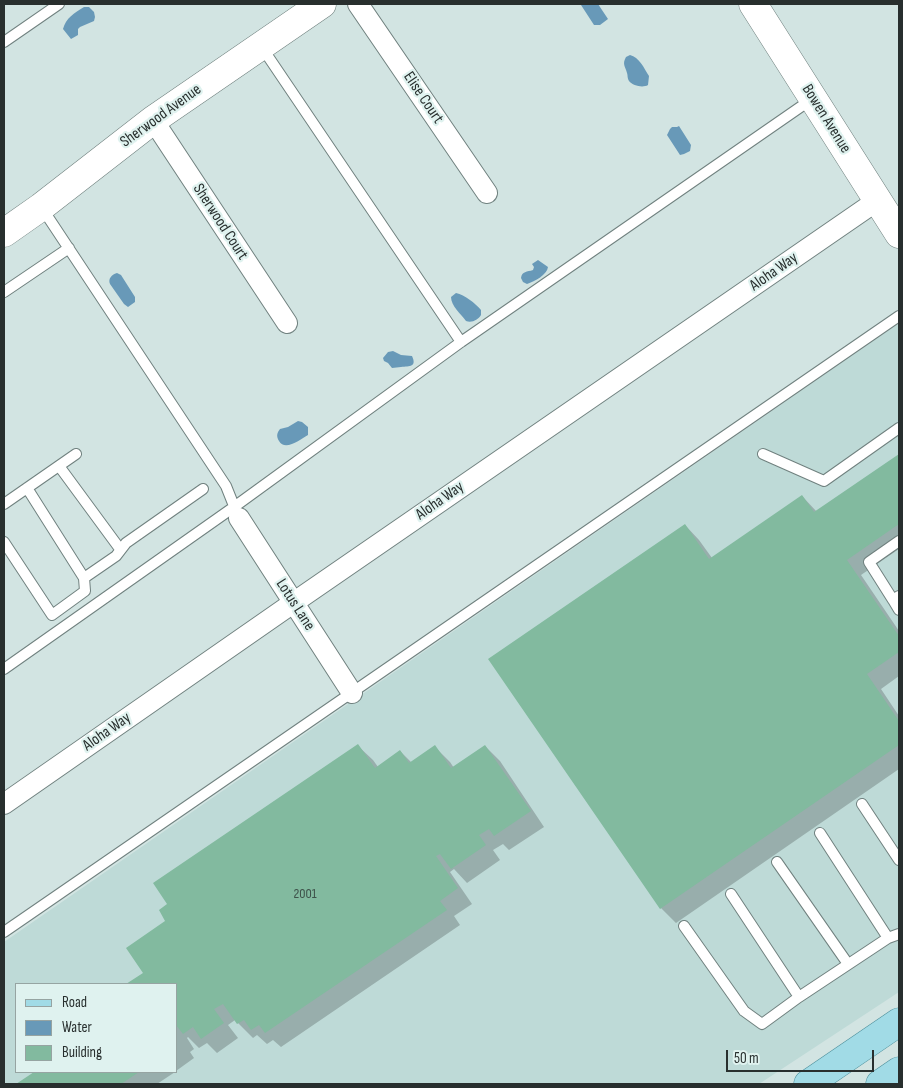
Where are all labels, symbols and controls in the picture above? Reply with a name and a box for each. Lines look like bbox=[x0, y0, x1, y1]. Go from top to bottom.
street label: Elise Court bbox=[399, 69, 447, 127]
street label: Sherwood Avenue bbox=[117, 80, 205, 152]
street label: Bowen Avenue bbox=[797, 81, 855, 157]
street label: Sherwood Court bbox=[188, 180, 252, 264]
street label: Aloha Way bbox=[746, 249, 802, 295]
street label: Aloha Way bbox=[412, 478, 468, 524]
street label: Lotus Lane bbox=[271, 576, 319, 634]
street label: Aloha Way bbox=[79, 709, 135, 755]
house number: 2001 bbox=[293, 886, 317, 902]
legend bbox=[15, 983, 178, 1073]
text: Road bbox=[62, 993, 87, 1012]
text: Water bbox=[62, 1018, 92, 1037]
scale bar bbox=[728, 1040, 876, 1072]
text: Building bbox=[62, 1043, 102, 1062]
text: 50 m bbox=[734, 1049, 759, 1068]

